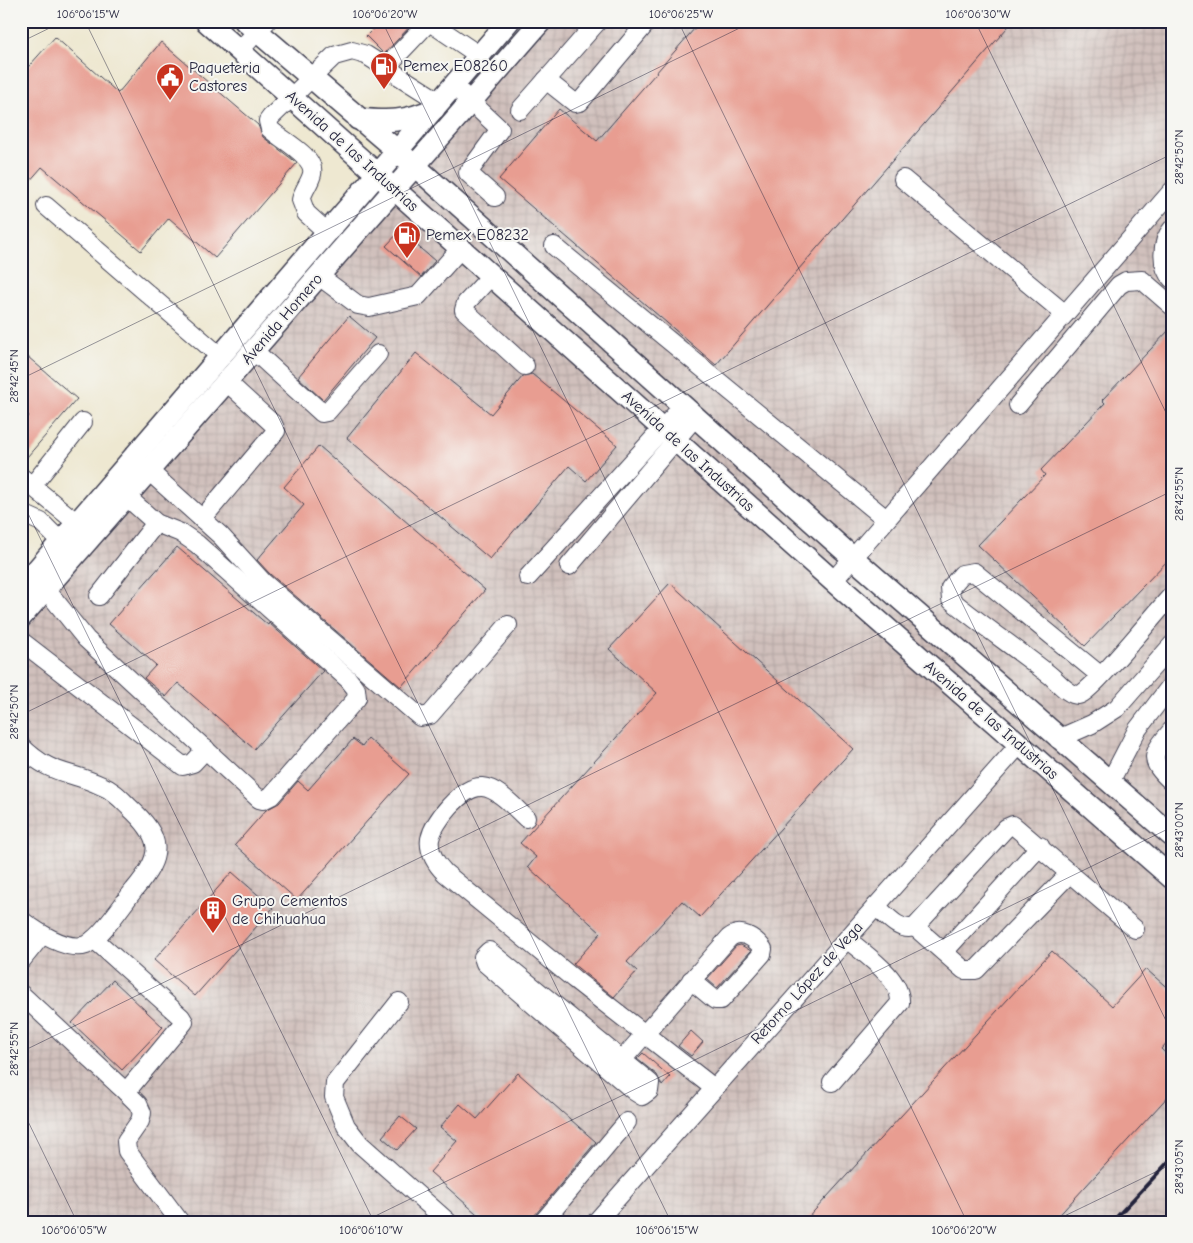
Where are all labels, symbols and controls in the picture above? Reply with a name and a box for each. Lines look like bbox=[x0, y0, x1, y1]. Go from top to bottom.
text: 106°06'15"W bbox=[57, 7, 120, 21]
text: 106°06'20"W bbox=[353, 7, 418, 21]
text: 106°06'25"W bbox=[649, 7, 714, 21]
text: 106°06'30"W bbox=[946, 7, 1011, 21]
fuel station icon: Pemex E08260 bbox=[369, 51, 399, 90]
place label: Pemex E08260 bbox=[403, 57, 508, 75]
place label: Paqueteria Castores bbox=[189, 59, 260, 95]
public building icon: Paqueteria Castores bbox=[155, 62, 185, 101]
street label: Avenida de las Industrias bbox=[282, 87, 422, 215]
text: 28°42'50"N bbox=[1172, 130, 1186, 184]
fuel station icon: Pemex E08232 bbox=[392, 220, 422, 259]
place label: Pemex E08232 bbox=[426, 226, 529, 244]
street label: Avenida Homero bbox=[238, 270, 326, 368]
text: 28°42'45"N bbox=[7, 349, 21, 403]
street label: Avenida de las Industrias bbox=[618, 387, 758, 515]
text: 28°42'55"N bbox=[1172, 467, 1186, 521]
street label: Avenida de las Industrias bbox=[920, 657, 1062, 783]
text: 28°42'50"N bbox=[7, 685, 21, 739]
text: 28°43'00"N bbox=[1172, 802, 1186, 858]
place label: Grupo Cementos de Chihuahua bbox=[232, 892, 348, 928]
building icon: Grupo Cementos de Chihuahua bbox=[198, 895, 228, 934]
street label: Retorno López de Vega bbox=[747, 918, 867, 1048]
text: 28°42'55"N bbox=[7, 1022, 21, 1076]
text: 28°43'05"N bbox=[1172, 1140, 1186, 1194]
text: 106°06'05"W bbox=[41, 1223, 107, 1237]
text: 106°06'10"W bbox=[339, 1223, 403, 1237]
text: 106°06'15"W bbox=[636, 1223, 699, 1237]
text: 106°06'20"W bbox=[932, 1223, 997, 1237]

